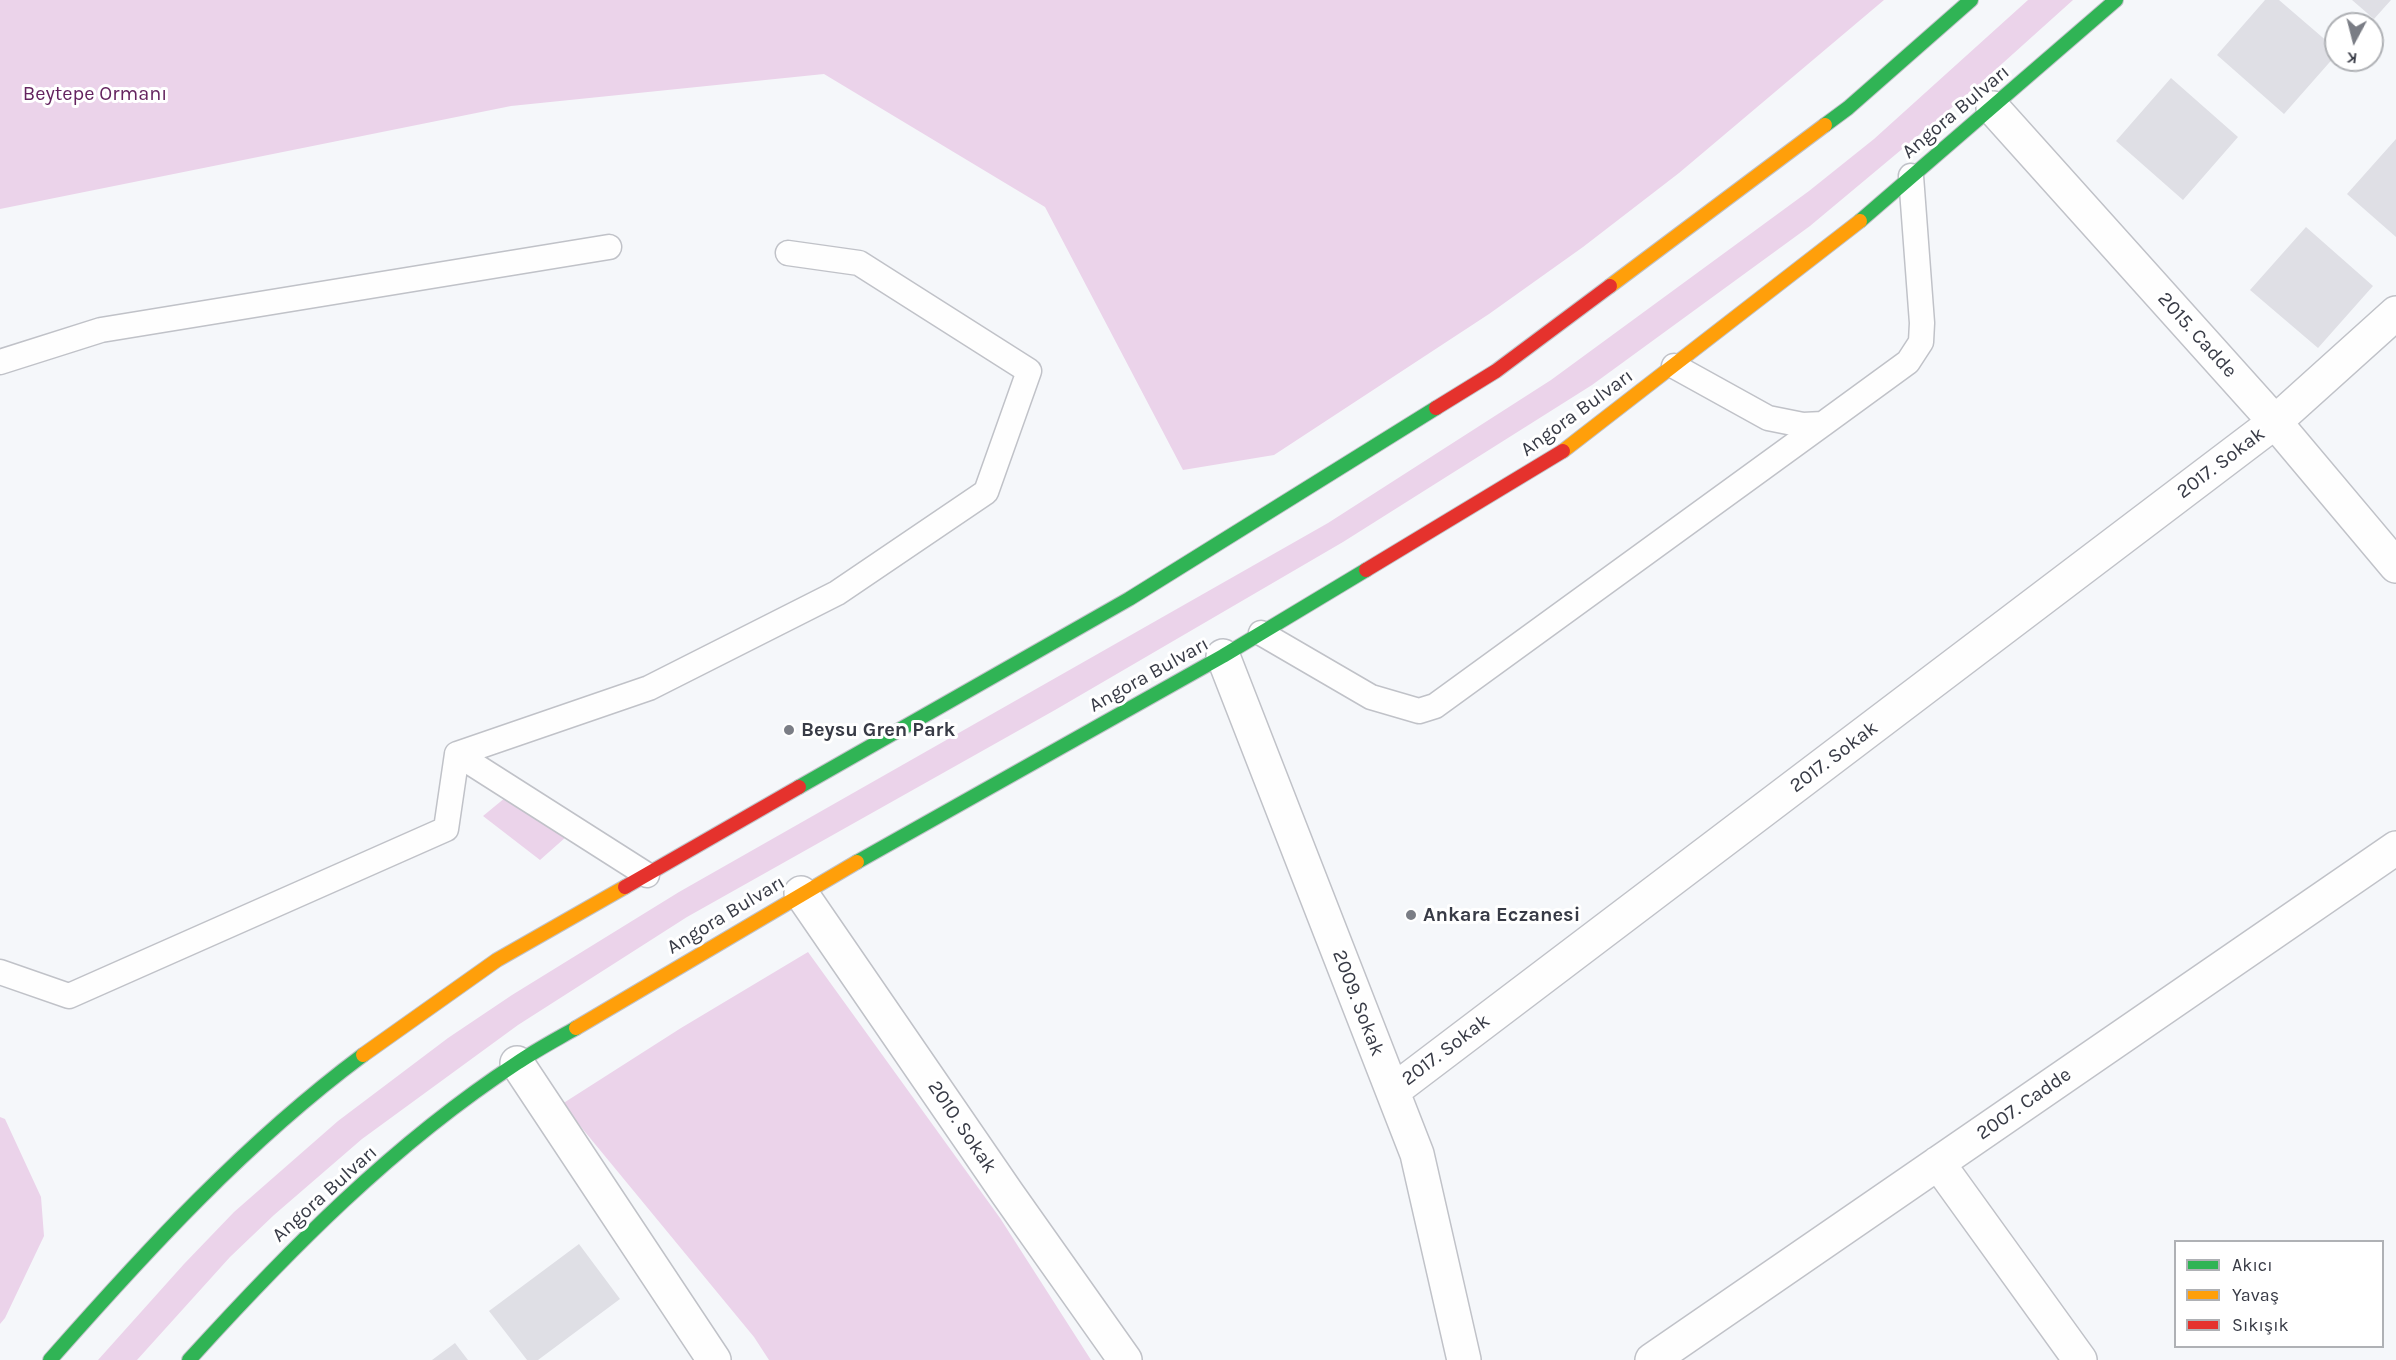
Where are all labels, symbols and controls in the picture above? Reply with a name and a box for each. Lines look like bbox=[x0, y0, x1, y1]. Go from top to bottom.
north arrow bbox=[2324, 12, 2384, 72]
text: K bbox=[2346, 48, 2358, 68]
street label: Angora Bulvarı bbox=[1897, 60, 2015, 164]
park label: Beytepe Ormanı bbox=[23, 82, 167, 106]
street label: 2015. Cadde bbox=[2152, 287, 2242, 383]
street label: Angora Bulvarı bbox=[1516, 364, 1638, 462]
street label: 2017. Sokak bbox=[2172, 422, 2270, 504]
street label: Angora Bulvarı bbox=[1085, 632, 1213, 718]
street label: 2017. Sokak bbox=[1785, 716, 1883, 798]
place label: Beysu Gren Park bbox=[801, 718, 955, 742]
marker: Beysu Gren Park bbox=[782, 723, 796, 737]
street label: Angora Bulvarı bbox=[663, 870, 789, 960]
place label: Ankara Eczanesi bbox=[1423, 903, 1580, 927]
marker: Ankara Eczanesi bbox=[1404, 908, 1418, 922]
street label: 2009. Sokak bbox=[1327, 947, 1389, 1059]
street label: 2017. Sokak bbox=[1397, 1009, 1495, 1091]
street label: 2007. Cadde bbox=[1972, 1063, 2076, 1145]
street label: 2010. Sokak bbox=[922, 1076, 1002, 1178]
street label: Angora Bulvarı bbox=[267, 1141, 383, 1247]
legend bbox=[2174, 1240, 2384, 1348]
text: Akıcı bbox=[2232, 1254, 2273, 1276]
text: Yavaş bbox=[2232, 1284, 2279, 1306]
text: Sıkışık bbox=[2232, 1314, 2289, 1336]

